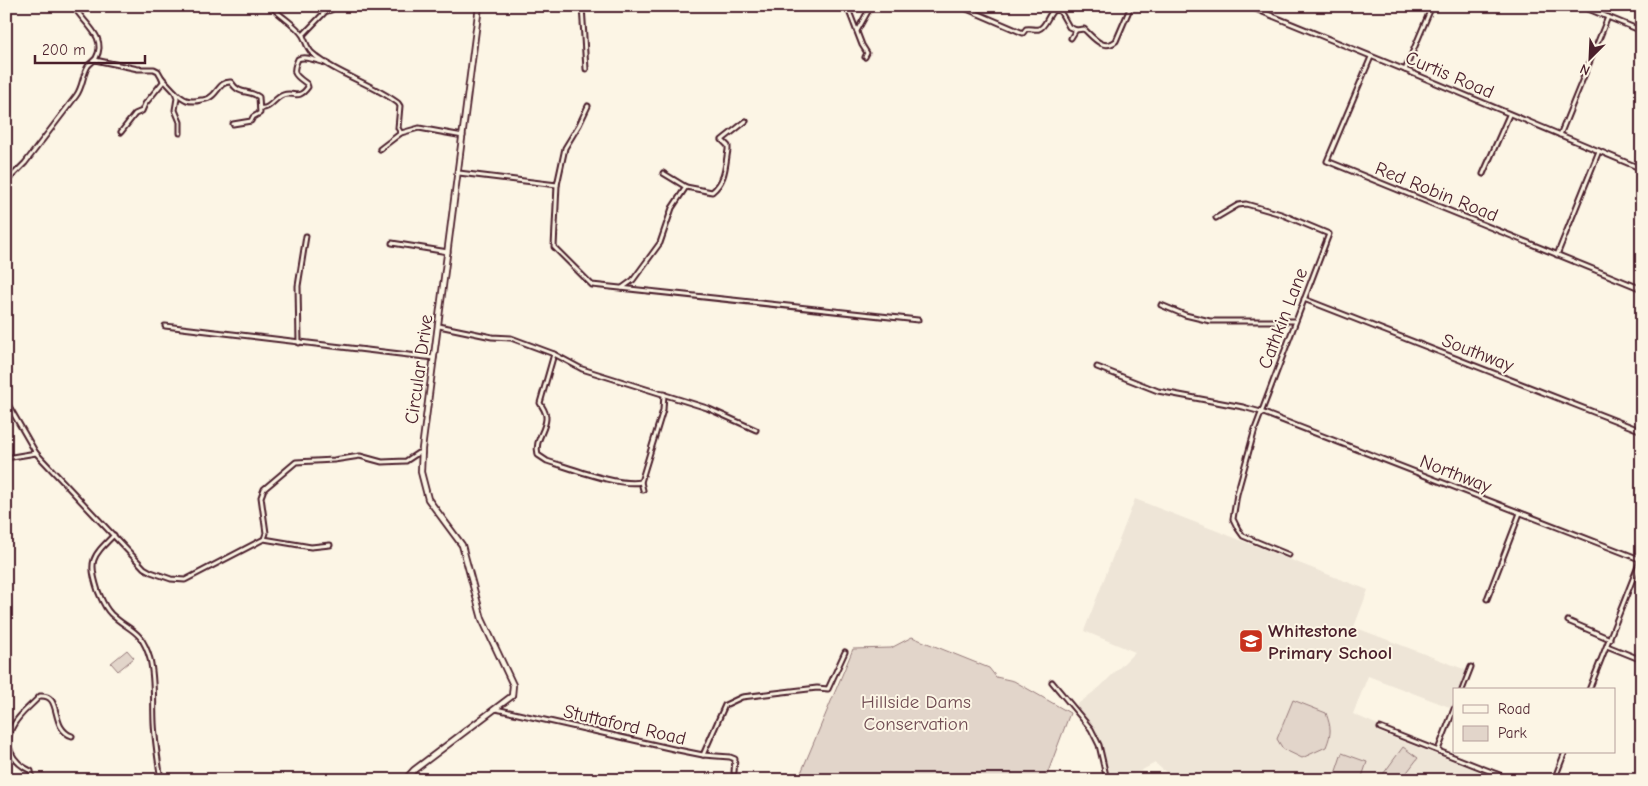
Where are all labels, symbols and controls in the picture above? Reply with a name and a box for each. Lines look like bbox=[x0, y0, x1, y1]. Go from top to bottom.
scale bar bbox=[35, 32, 145, 64]
north arrow bbox=[1566, 32, 1616, 82]
text: 200 m bbox=[42, 41, 86, 59]
street label: Curtis Road bbox=[1402, 46, 1497, 103]
text: N bbox=[1577, 60, 1593, 79]
street label: Red Robin Road bbox=[1372, 157, 1501, 227]
street label: Cathkin Lane bbox=[1254, 265, 1312, 372]
street label: Circular Drive bbox=[400, 313, 438, 425]
street label: Southway bbox=[1439, 329, 1517, 377]
street label: Northway bbox=[1417, 450, 1495, 498]
place label: Whitestone Primary School bbox=[1268, 620, 1392, 664]
school or university icon: Whitestone Primary School bbox=[1238, 628, 1264, 654]
legend bbox=[1453, 688, 1616, 754]
park label: Hillside Dams Conservation bbox=[861, 691, 971, 735]
street label: Stuttaford Road bbox=[561, 700, 688, 750]
text: Road bbox=[1498, 700, 1530, 718]
text: Park bbox=[1498, 724, 1527, 742]

